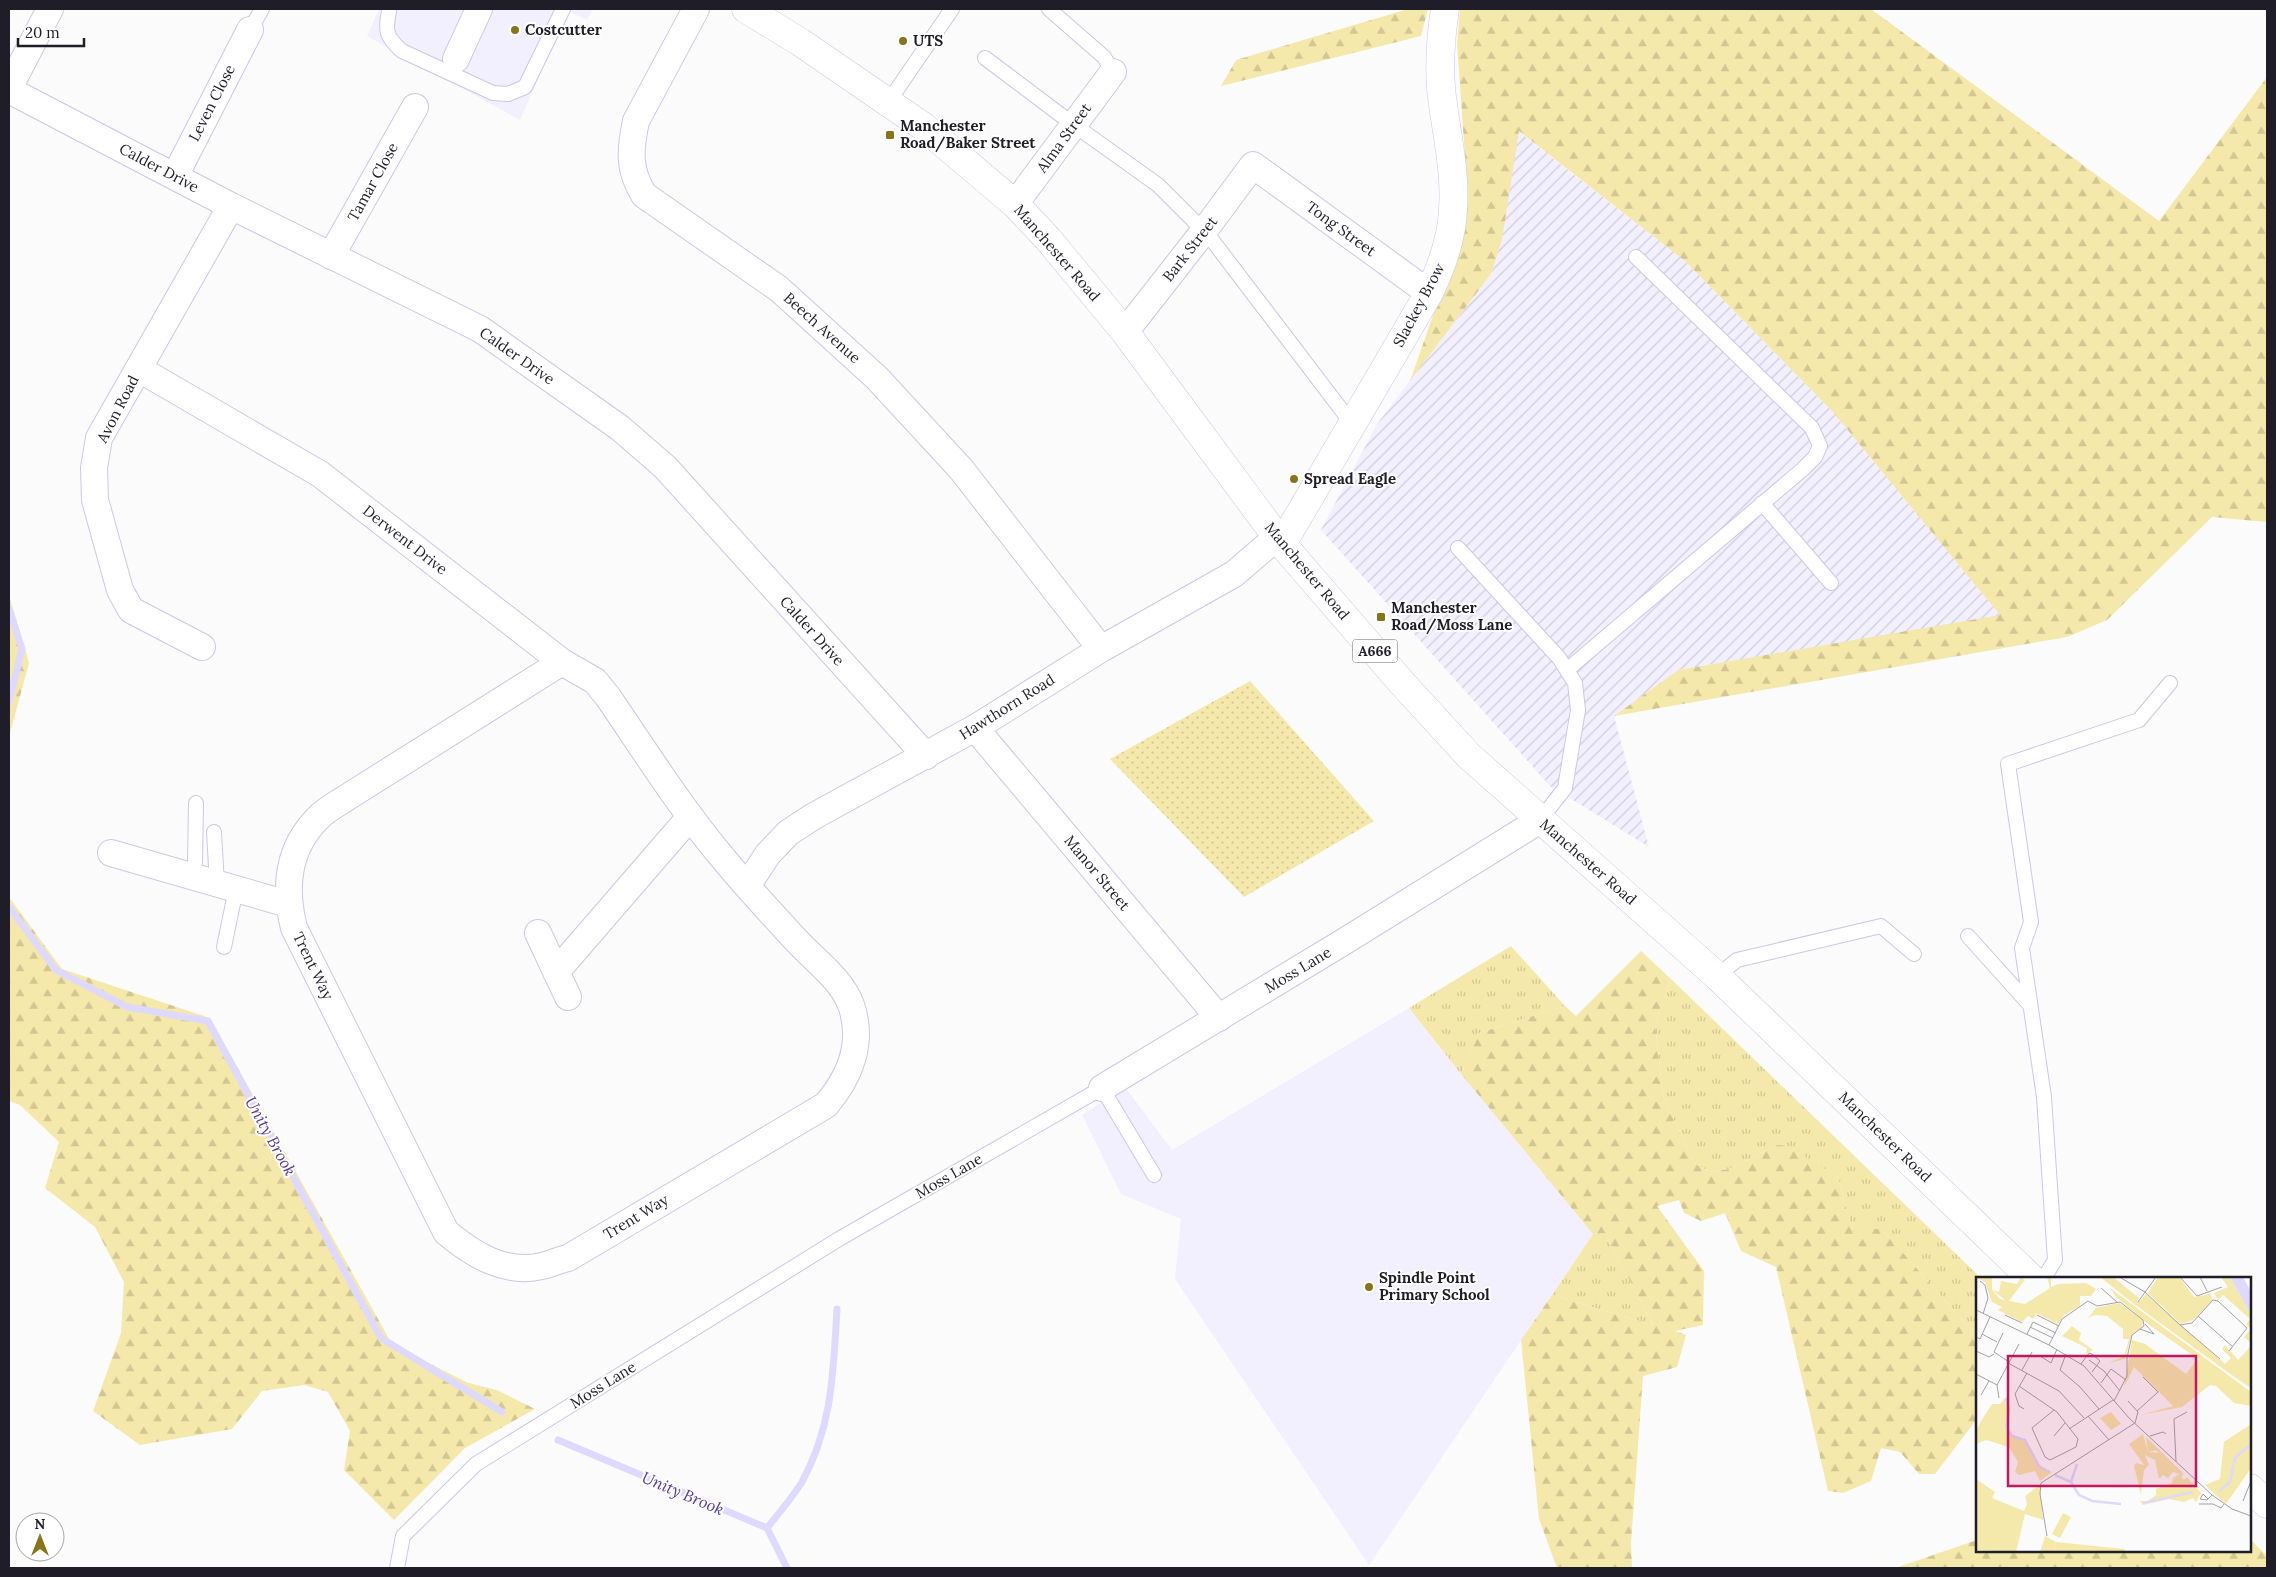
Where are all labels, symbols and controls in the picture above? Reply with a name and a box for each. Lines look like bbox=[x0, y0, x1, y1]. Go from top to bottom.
scale bar bbox=[18, 15, 84, 47]
place label: Costcutter bbox=[525, 20, 603, 39]
text: 20 m bbox=[25, 23, 60, 42]
marker: Costcutter bbox=[509, 24, 521, 36]
place label: UTS bbox=[913, 31, 943, 50]
marker: UTS bbox=[897, 35, 909, 47]
street label: Leven Close bbox=[184, 61, 239, 144]
street label: Alma Street bbox=[1031, 99, 1095, 177]
place label: Manchester Road/Baker Street bbox=[900, 116, 1036, 153]
marker: Manchester Road/Baker Street bbox=[884, 129, 896, 141]
street label: Calder Drive bbox=[116, 139, 202, 196]
street label: Tamar Close bbox=[343, 139, 402, 224]
street label: Tong Street bbox=[1303, 197, 1380, 260]
street label: Manchester Road bbox=[1010, 200, 1105, 305]
street label: Bark Street bbox=[1158, 212, 1221, 285]
street label: Slackey Brow bbox=[1388, 260, 1449, 350]
street label: Beech Avenue bbox=[780, 288, 865, 367]
street label: Calder Drive bbox=[476, 323, 559, 388]
street label: Avon Road bbox=[92, 372, 143, 447]
place label: Spread Eagle bbox=[1304, 469, 1396, 488]
marker: Spread Eagle bbox=[1288, 473, 1300, 485]
street label: Derwent Drive bbox=[359, 501, 451, 579]
street label: Manchester Road bbox=[1261, 518, 1354, 623]
street label: Calder Drive bbox=[776, 592, 849, 669]
place label: Manchester Road/Moss Lane bbox=[1391, 598, 1512, 635]
marker: Manchester Road/Moss Lane bbox=[1375, 611, 1387, 623]
road number: A666 bbox=[1352, 640, 1398, 662]
street label: Hawthorn Road bbox=[955, 670, 1058, 744]
street label: Manchester Road bbox=[1536, 814, 1641, 909]
street label: Manor Street bbox=[1060, 831, 1134, 914]
street label: Trent Way bbox=[289, 929, 338, 1003]
street label: Moss Lane bbox=[1261, 942, 1334, 997]
street label: Manchester Road bbox=[1835, 1087, 1936, 1186]
water label: Unity Brook bbox=[241, 1093, 301, 1179]
street label: Moss Lane bbox=[912, 1149, 986, 1202]
street label: Trent Way bbox=[600, 1190, 672, 1243]
place label: Spindle Point Primary School bbox=[1379, 1268, 1490, 1304]
inset map bbox=[1976, 1277, 2251, 1552]
marker: Spindle Point Primary School bbox=[1363, 1281, 1375, 1293]
street label: Moss Lane bbox=[566, 1357, 639, 1412]
water label: Unity Brook bbox=[639, 1467, 727, 1519]
north arrow bbox=[15, 1512, 65, 1562]
text: N bbox=[35, 1515, 46, 1533]

